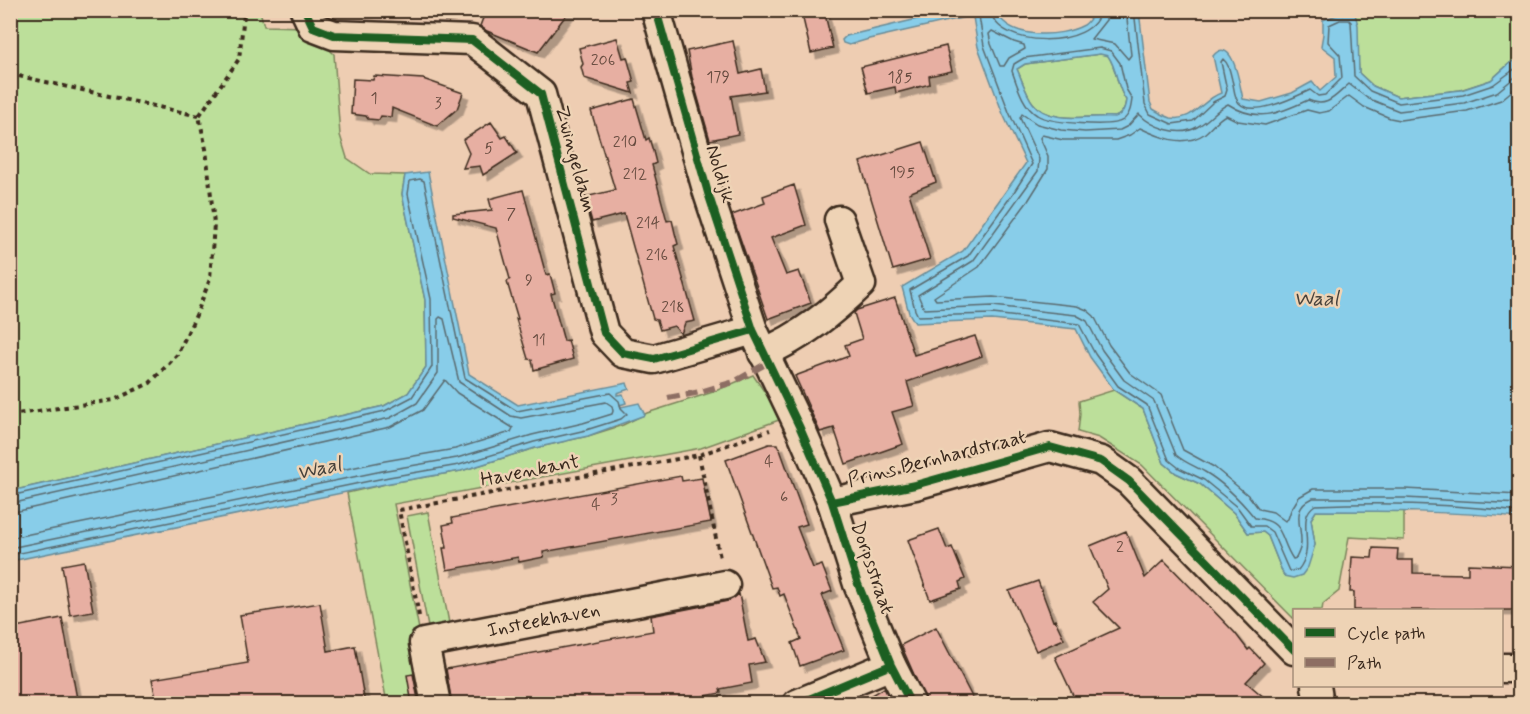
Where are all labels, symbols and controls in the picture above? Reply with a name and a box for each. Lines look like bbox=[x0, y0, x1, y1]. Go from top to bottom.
house number: 206 bbox=[591, 50, 615, 71]
house number: 179 bbox=[706, 67, 730, 88]
house number: 185 bbox=[888, 67, 913, 88]
house number: 1 bbox=[370, 88, 378, 109]
house number: 3 bbox=[434, 93, 442, 114]
street label: Zwingeldam bbox=[548, 103, 602, 215]
house number: 210 bbox=[613, 132, 637, 153]
house number: 5 bbox=[484, 138, 494, 159]
street label: Noldijk bbox=[698, 142, 742, 206]
house number: 195 bbox=[889, 162, 915, 183]
house number: 212 bbox=[623, 164, 648, 185]
house number: 7 bbox=[506, 204, 516, 225]
house number: 214 bbox=[636, 213, 660, 234]
house number: 216 bbox=[646, 245, 668, 266]
house number: 9 bbox=[525, 270, 533, 291]
water label: Waal bbox=[1293, 285, 1340, 313]
house number: 218 bbox=[661, 297, 685, 318]
house number: 11 bbox=[532, 330, 546, 351]
street label: Prins Bernhardstraat bbox=[845, 424, 1029, 494]
street label: Havenkant bbox=[478, 448, 582, 494]
water label: Waal bbox=[294, 450, 346, 487]
house number: 4 bbox=[764, 451, 774, 472]
house number: 6 bbox=[780, 487, 788, 508]
house number: 3 bbox=[610, 489, 618, 510]
house number: 4 bbox=[591, 494, 601, 515]
street label: Dorpsstraat bbox=[844, 518, 900, 618]
house number: 2 bbox=[1116, 537, 1124, 558]
street label: Insteekhaven bbox=[485, 596, 602, 644]
legend bbox=[1293, 609, 1503, 687]
text: Cycle path bbox=[1347, 622, 1425, 646]
text: Path bbox=[1347, 652, 1382, 676]

